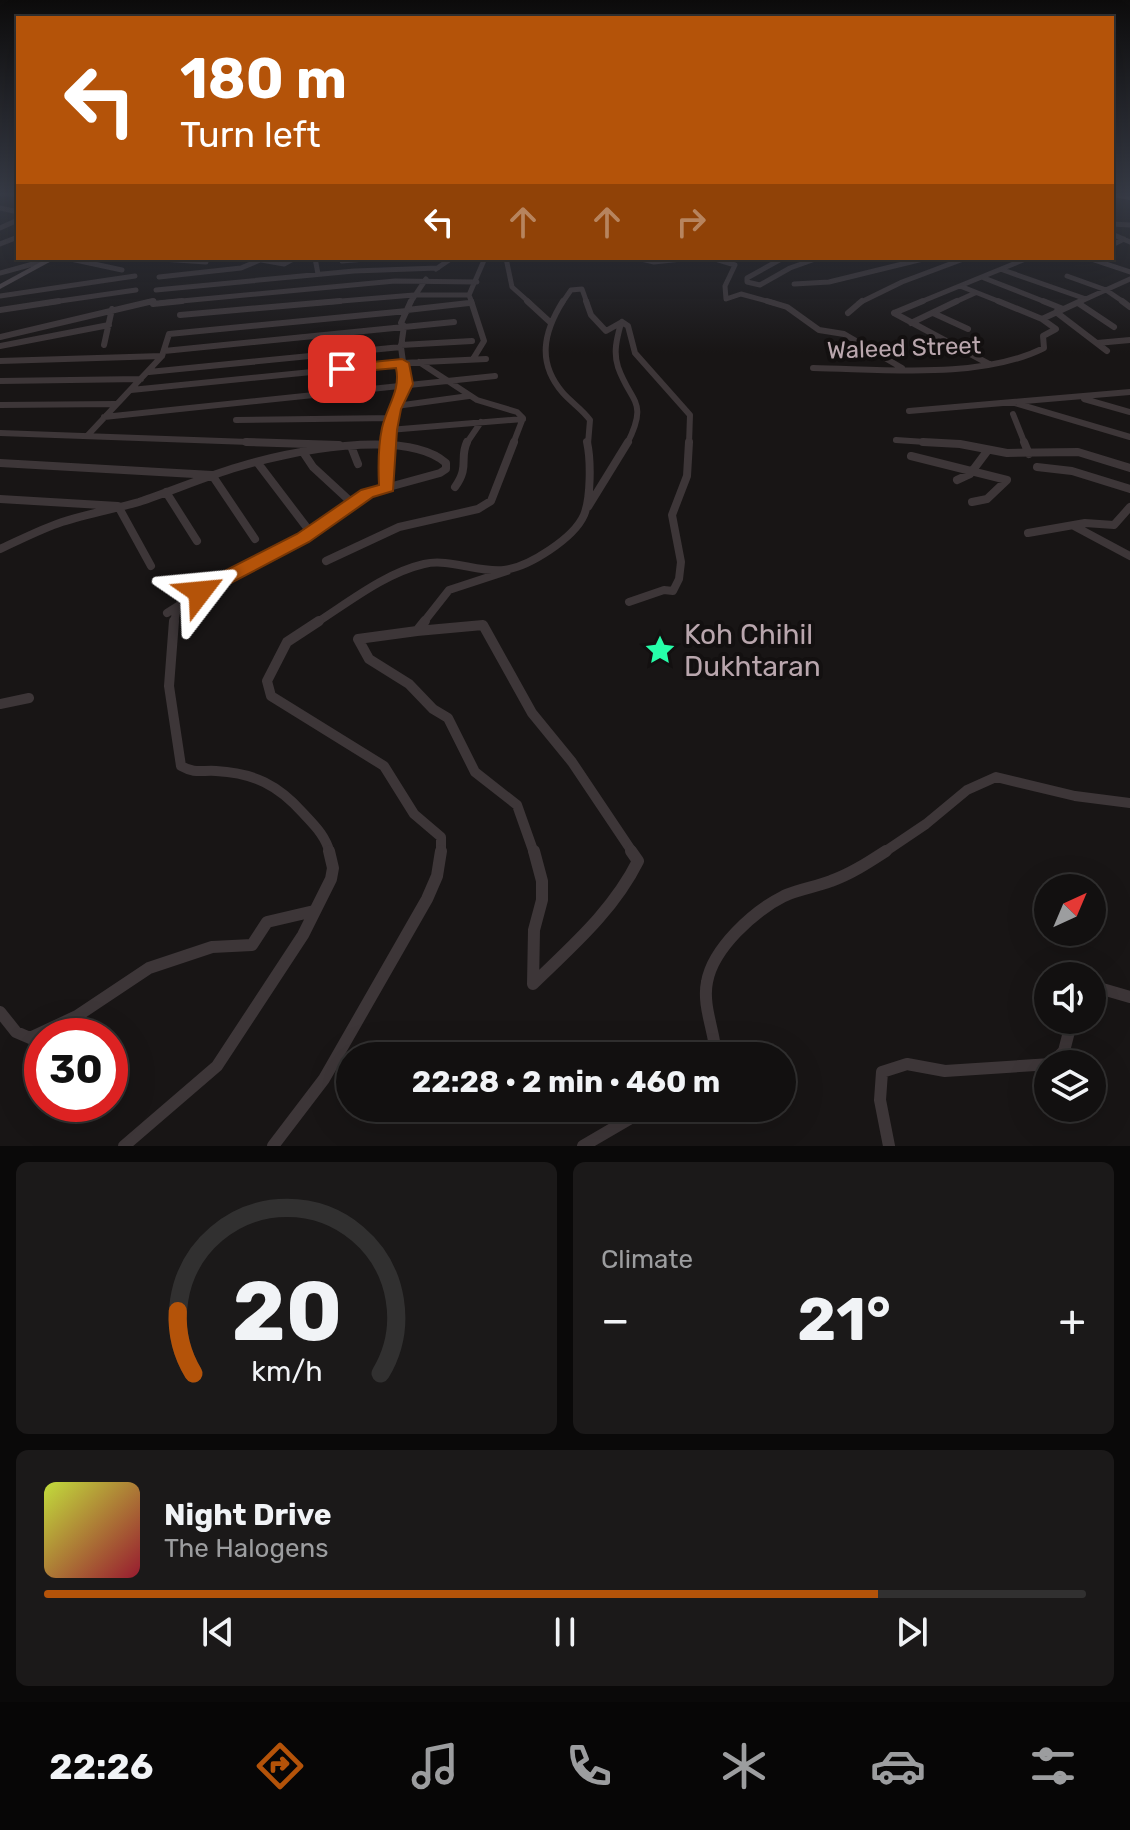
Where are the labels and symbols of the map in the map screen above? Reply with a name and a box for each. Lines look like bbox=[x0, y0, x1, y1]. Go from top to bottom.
street label: Waleed Street bbox=[826, 331, 982, 365]
pin bbox=[308, 335, 376, 403]
position arrow bbox=[158, 550, 242, 634]
place label: Koh Chihil Dukhtaran bbox=[684, 618, 821, 683]
place icon: Koh Chihil Dukhtaran bbox=[643, 633, 677, 667]
north arrow bbox=[1034, 874, 1106, 946]
speed limit sign: 30 bbox=[24, 1018, 128, 1122]

